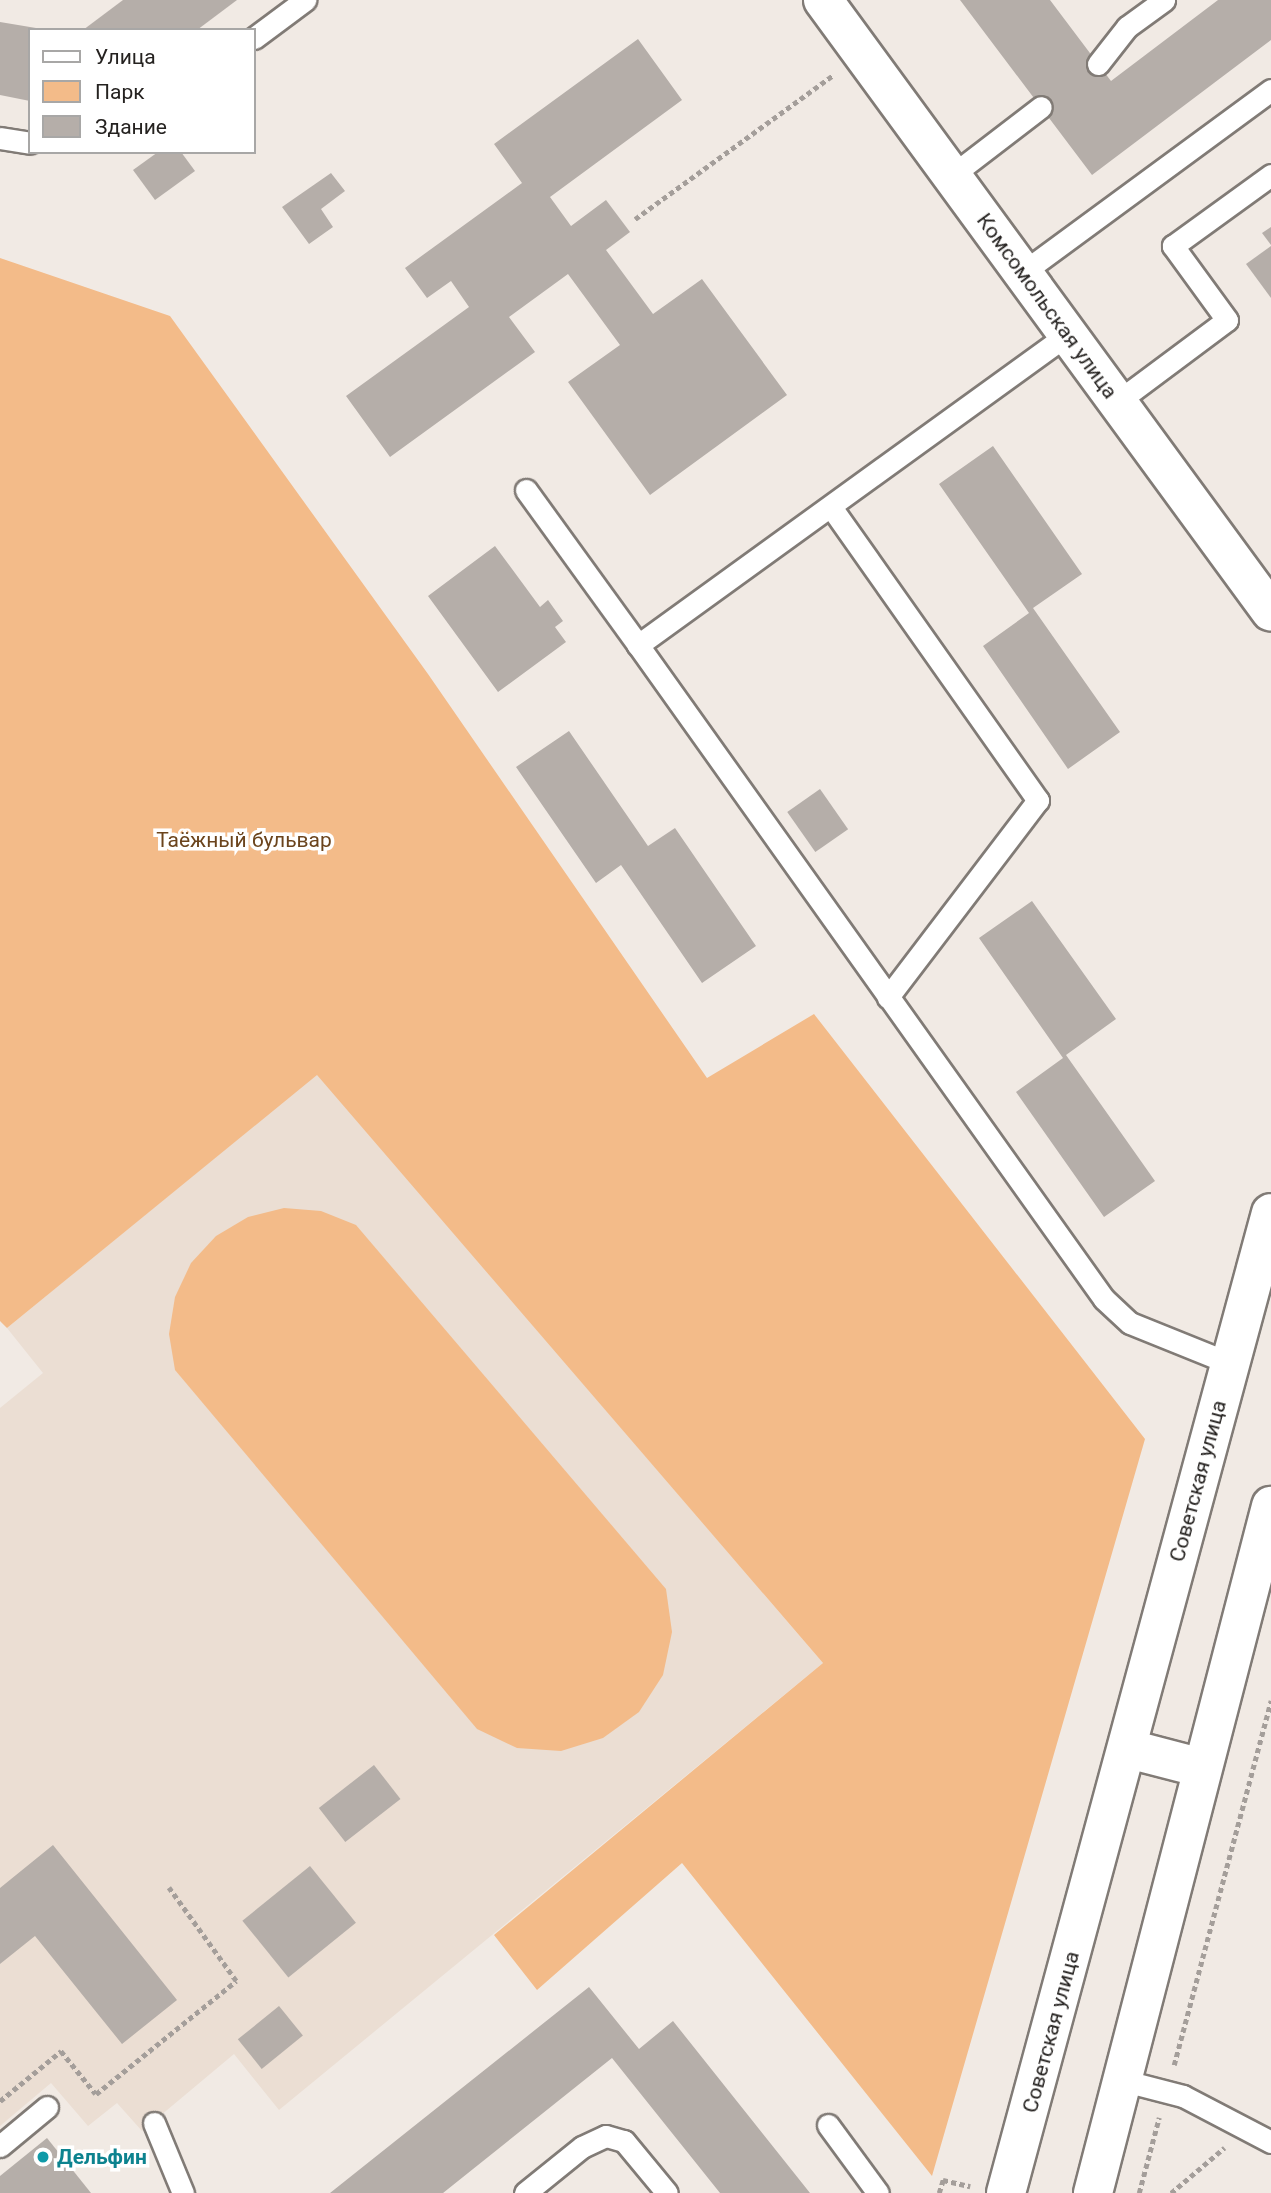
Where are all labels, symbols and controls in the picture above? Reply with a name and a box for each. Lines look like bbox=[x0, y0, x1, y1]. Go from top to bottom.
legend bbox=[28, 28, 256, 154]
text: Улица bbox=[95, 45, 156, 69]
text: Парк bbox=[95, 80, 145, 104]
text: Здание bbox=[95, 115, 167, 139]
street label: Комсомольская улица bbox=[971, 208, 1123, 404]
park label: Таёжный бульвар bbox=[156, 827, 332, 853]
street label: Советская улица bbox=[1164, 1398, 1232, 1564]
street label: Советская улица bbox=[1017, 1949, 1085, 2115]
place label: Дельфин bbox=[57, 2144, 147, 2170]
marker: Дельфин bbox=[35, 2149, 51, 2165]

